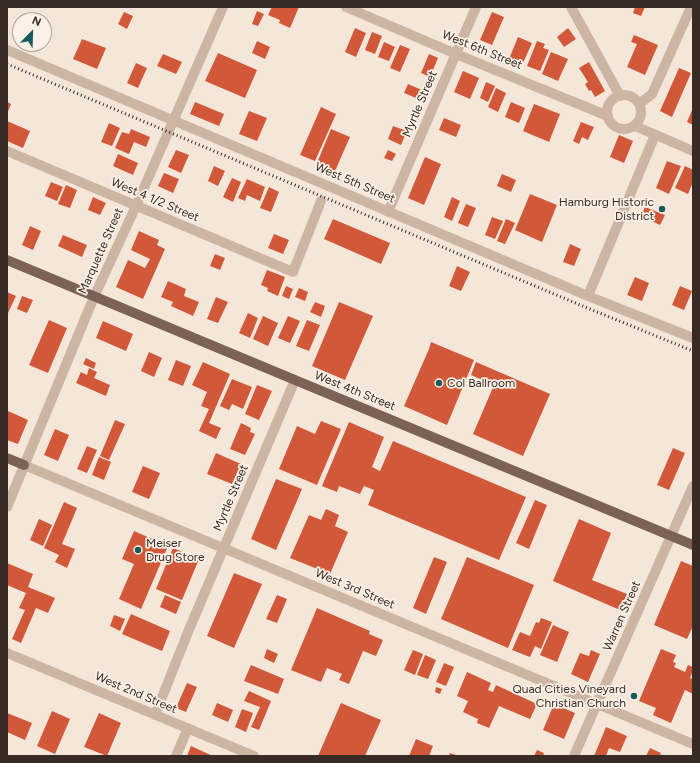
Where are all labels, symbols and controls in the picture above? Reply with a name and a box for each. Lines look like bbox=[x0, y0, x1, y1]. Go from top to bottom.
north arrow bbox=[12, 12, 52, 52]
text: N bbox=[30, 14, 43, 29]
street label: West 6th Street bbox=[440, 27, 524, 73]
street label: Myrtle Street bbox=[400, 69, 440, 139]
street label: West 5th Street bbox=[313, 160, 397, 206]
street label: West 4 1/2 Street bbox=[109, 175, 201, 225]
place label: Hamburg Historic District bbox=[559, 195, 654, 223]
marker: Hamburg Historic District bbox=[657, 204, 667, 214]
street label: Marquette Street bbox=[76, 206, 126, 296]
street label: West 4th Street bbox=[312, 368, 398, 414]
place label: Col Ballroom bbox=[447, 376, 515, 390]
marker: Col Ballroom bbox=[434, 378, 444, 388]
street label: Myrtle Street bbox=[211, 463, 251, 533]
place label: Meiser Drug Store bbox=[146, 536, 204, 564]
marker: Meiser Drug Store bbox=[133, 545, 143, 555]
street label: West 3rd Street bbox=[313, 566, 397, 612]
street label: Warren Street bbox=[600, 579, 644, 653]
street label: West 2nd Street bbox=[93, 669, 179, 717]
place label: Quad Cities Vineyard Christian Church bbox=[512, 682, 626, 710]
marker: Quad Cities Vineyard Christian Church bbox=[629, 691, 639, 701]

